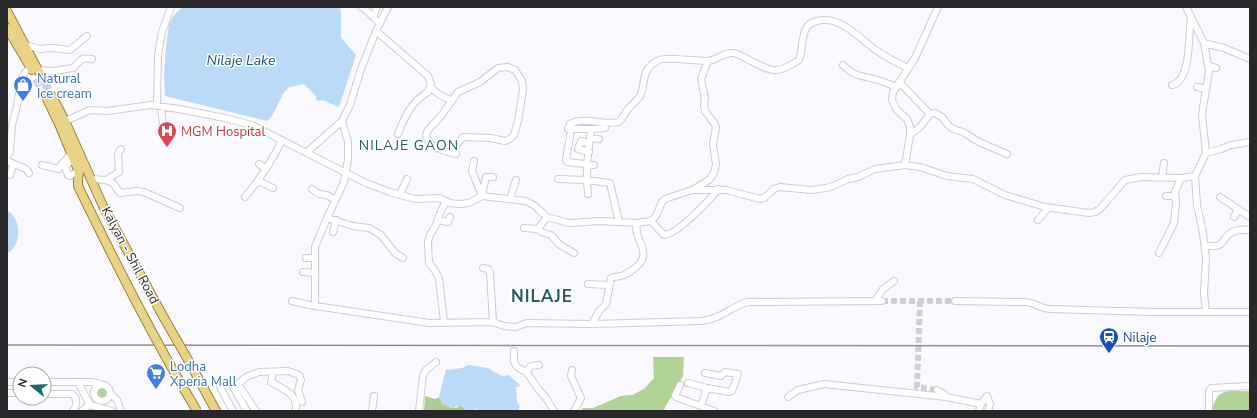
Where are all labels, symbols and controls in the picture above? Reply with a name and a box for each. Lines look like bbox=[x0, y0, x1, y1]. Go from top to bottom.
water label: Nilaje Lake bbox=[207, 51, 276, 70]
place label: Natural Ice cream bbox=[37, 70, 92, 103]
shop icon: Natural Ice cream bbox=[12, 74, 34, 102]
hospital icon: MGM Hospital bbox=[156, 120, 178, 148]
place label: MGM Hospital bbox=[181, 123, 265, 141]
district label: NILAJE GAON bbox=[359, 136, 459, 155]
street label: Kalyan - Shil Road bbox=[97, 204, 163, 307]
district label: NILAJE bbox=[511, 285, 573, 308]
station icon: Nilaje bbox=[1098, 326, 1120, 354]
place label: Nilaje bbox=[1123, 329, 1156, 347]
place label: Lodha Xperia Mall bbox=[170, 358, 237, 391]
supermarket icon: Lodha Xperia Mall bbox=[145, 362, 167, 390]
north arrow bbox=[12, 366, 52, 406]
text: N bbox=[15, 377, 31, 389]

